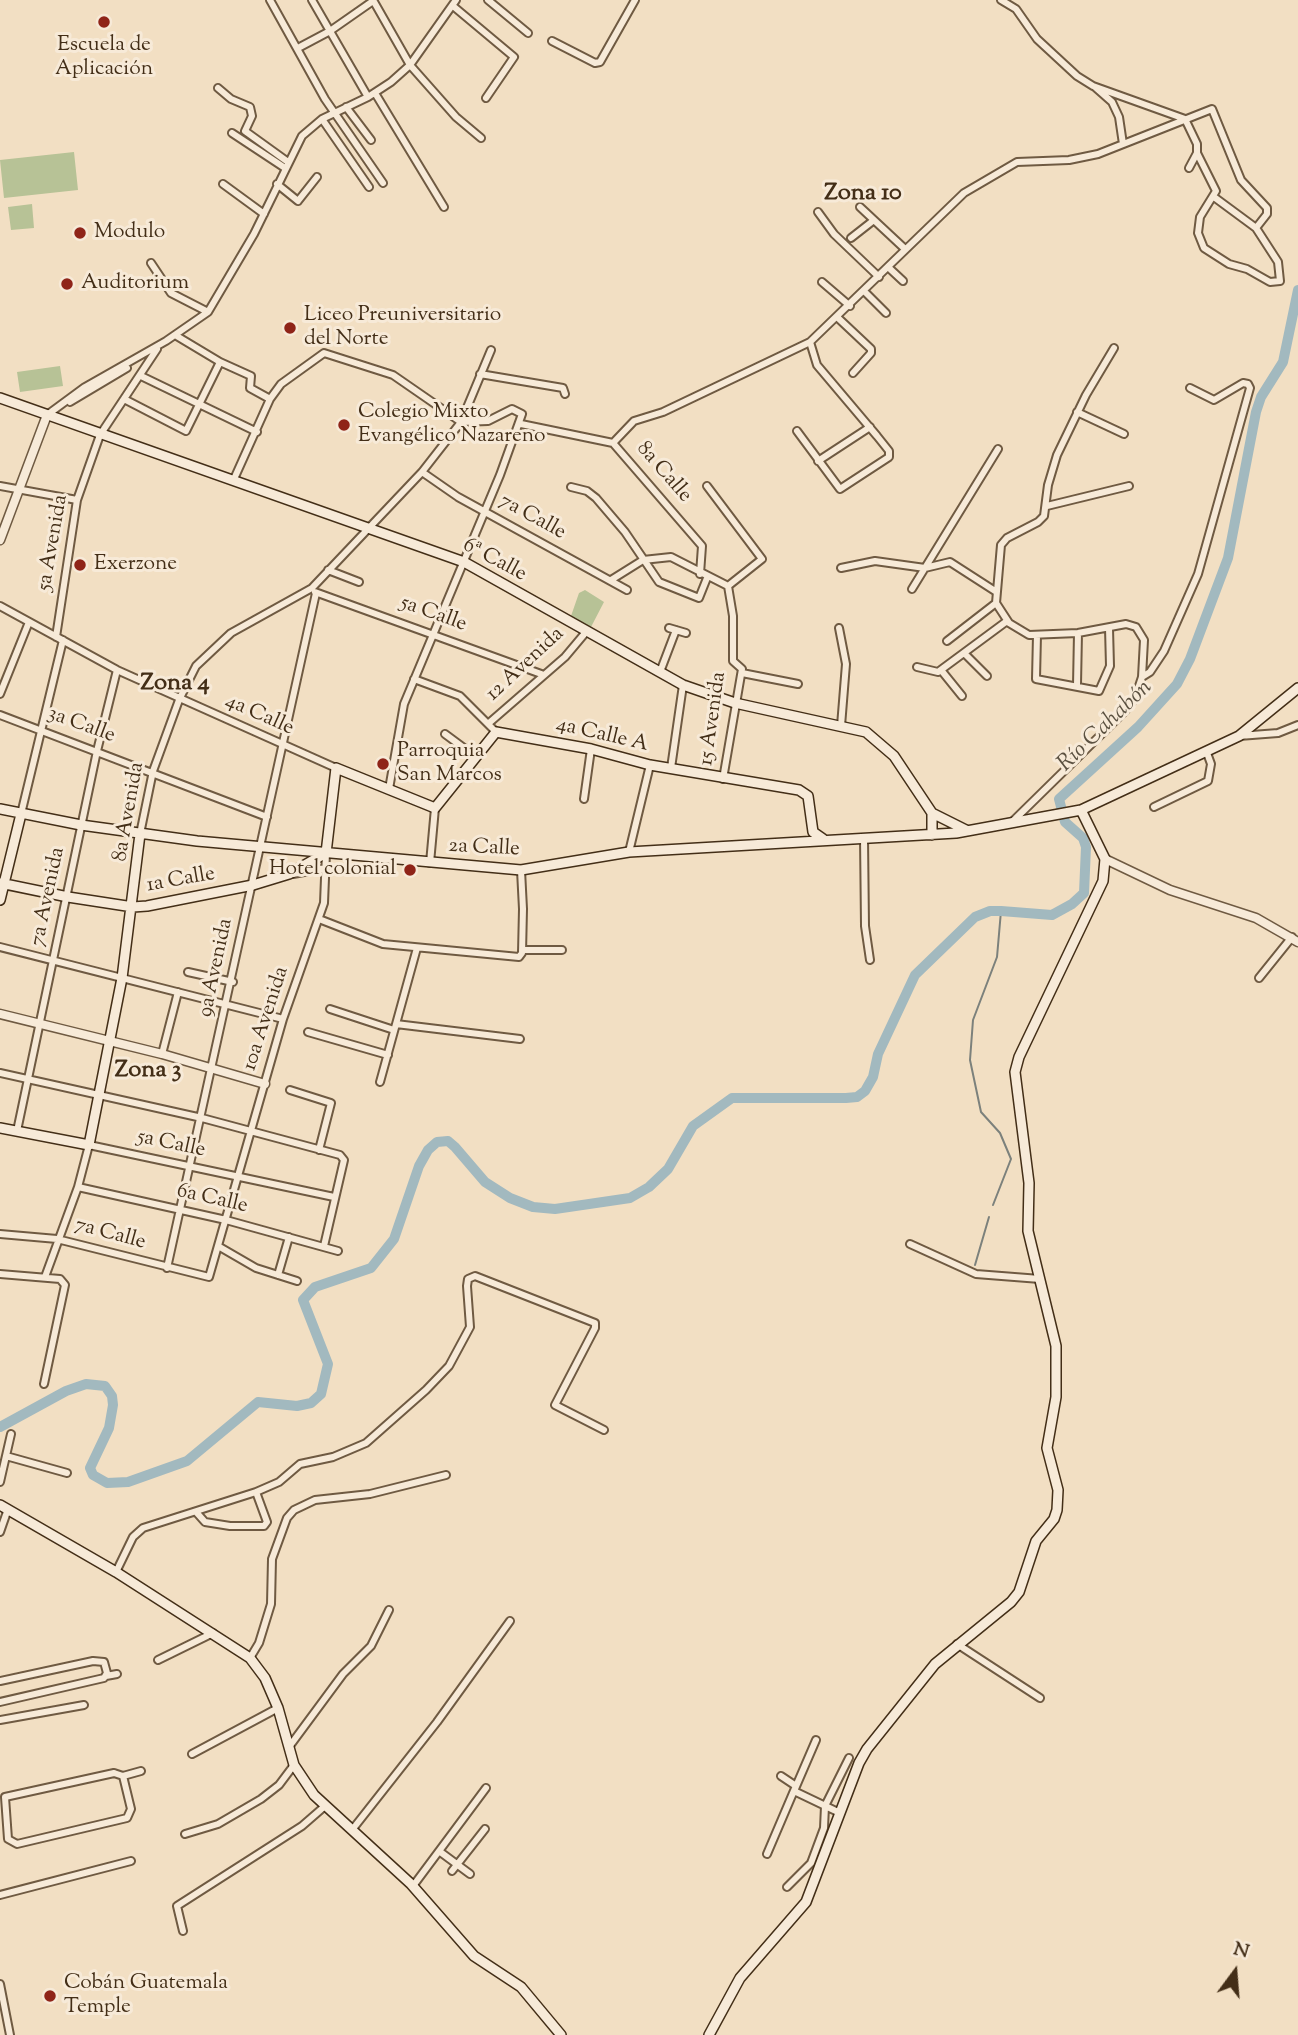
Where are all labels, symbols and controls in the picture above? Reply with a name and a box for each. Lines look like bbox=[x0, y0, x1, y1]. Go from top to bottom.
marker: Escuela de Aplicación bbox=[96, 14, 112, 30]
place label: Escuela de Aplicación bbox=[55, 33, 153, 83]
district label: Zona 10 bbox=[824, 181, 902, 209]
place label: Modulo bbox=[94, 220, 165, 246]
marker: Modulo bbox=[72, 225, 88, 241]
place label: Auditorium bbox=[81, 271, 189, 297]
marker: Auditorium bbox=[59, 276, 75, 292]
place label: Liceo Preuniversitario del Norte bbox=[304, 303, 501, 353]
marker: Liceo Preuniversitario del Norte bbox=[282, 320, 298, 336]
place label: Colegio Mixto Evangélico Nazareno bbox=[358, 400, 546, 450]
marker: Colegio Mixto Evangélico Nazareno bbox=[336, 417, 352, 433]
street label: 8a Calle bbox=[630, 437, 696, 509]
street label: 7a Calle bbox=[494, 489, 570, 547]
street label: 5a Avenida bbox=[33, 493, 75, 593]
street label: 6ª Calle bbox=[458, 534, 530, 588]
place label: Exerzone bbox=[94, 552, 177, 578]
marker: Exerzone bbox=[72, 557, 88, 573]
street label: 5a Calle bbox=[396, 591, 470, 639]
street label: 12 Avenida bbox=[482, 623, 570, 707]
street label: 15 Avenida bbox=[695, 670, 733, 768]
district label: Zona 4 bbox=[140, 671, 210, 699]
water label: Río Cahabón bbox=[1053, 675, 1159, 779]
street label: 4a Calle bbox=[221, 690, 297, 742]
street label: 3a Calle bbox=[44, 702, 118, 750]
street label: 4a Calle A bbox=[553, 713, 651, 759]
place label: Parroquia San Marcos bbox=[397, 739, 502, 789]
marker: Parroquia San Marcos bbox=[375, 756, 391, 772]
street label: 8a Avenida bbox=[109, 760, 151, 864]
street label: 2a Calle bbox=[448, 835, 520, 863]
street label: 7a Avenida bbox=[26, 845, 72, 949]
place label: Hotel colonial bbox=[269, 857, 396, 883]
marker: Hotel colonial bbox=[402, 862, 418, 878]
street label: 1a Calle bbox=[145, 863, 217, 899]
street label: 9a Avenida bbox=[194, 916, 240, 1020]
street label: 10a Avenida bbox=[238, 964, 296, 1074]
district label: Zona 3 bbox=[115, 1058, 181, 1086]
street label: 5a Calle bbox=[135, 1126, 207, 1164]
street label: 6a Calle bbox=[174, 1180, 250, 1220]
street label: 7a Calle bbox=[72, 1213, 148, 1257]
text: N bbox=[1230, 1936, 1252, 1966]
north arrow bbox=[1200, 1937, 1270, 2007]
place label: Cobán Guatemala Temple bbox=[64, 1971, 228, 2021]
marker: Cobán Guatemala Temple bbox=[42, 1988, 58, 2004]

